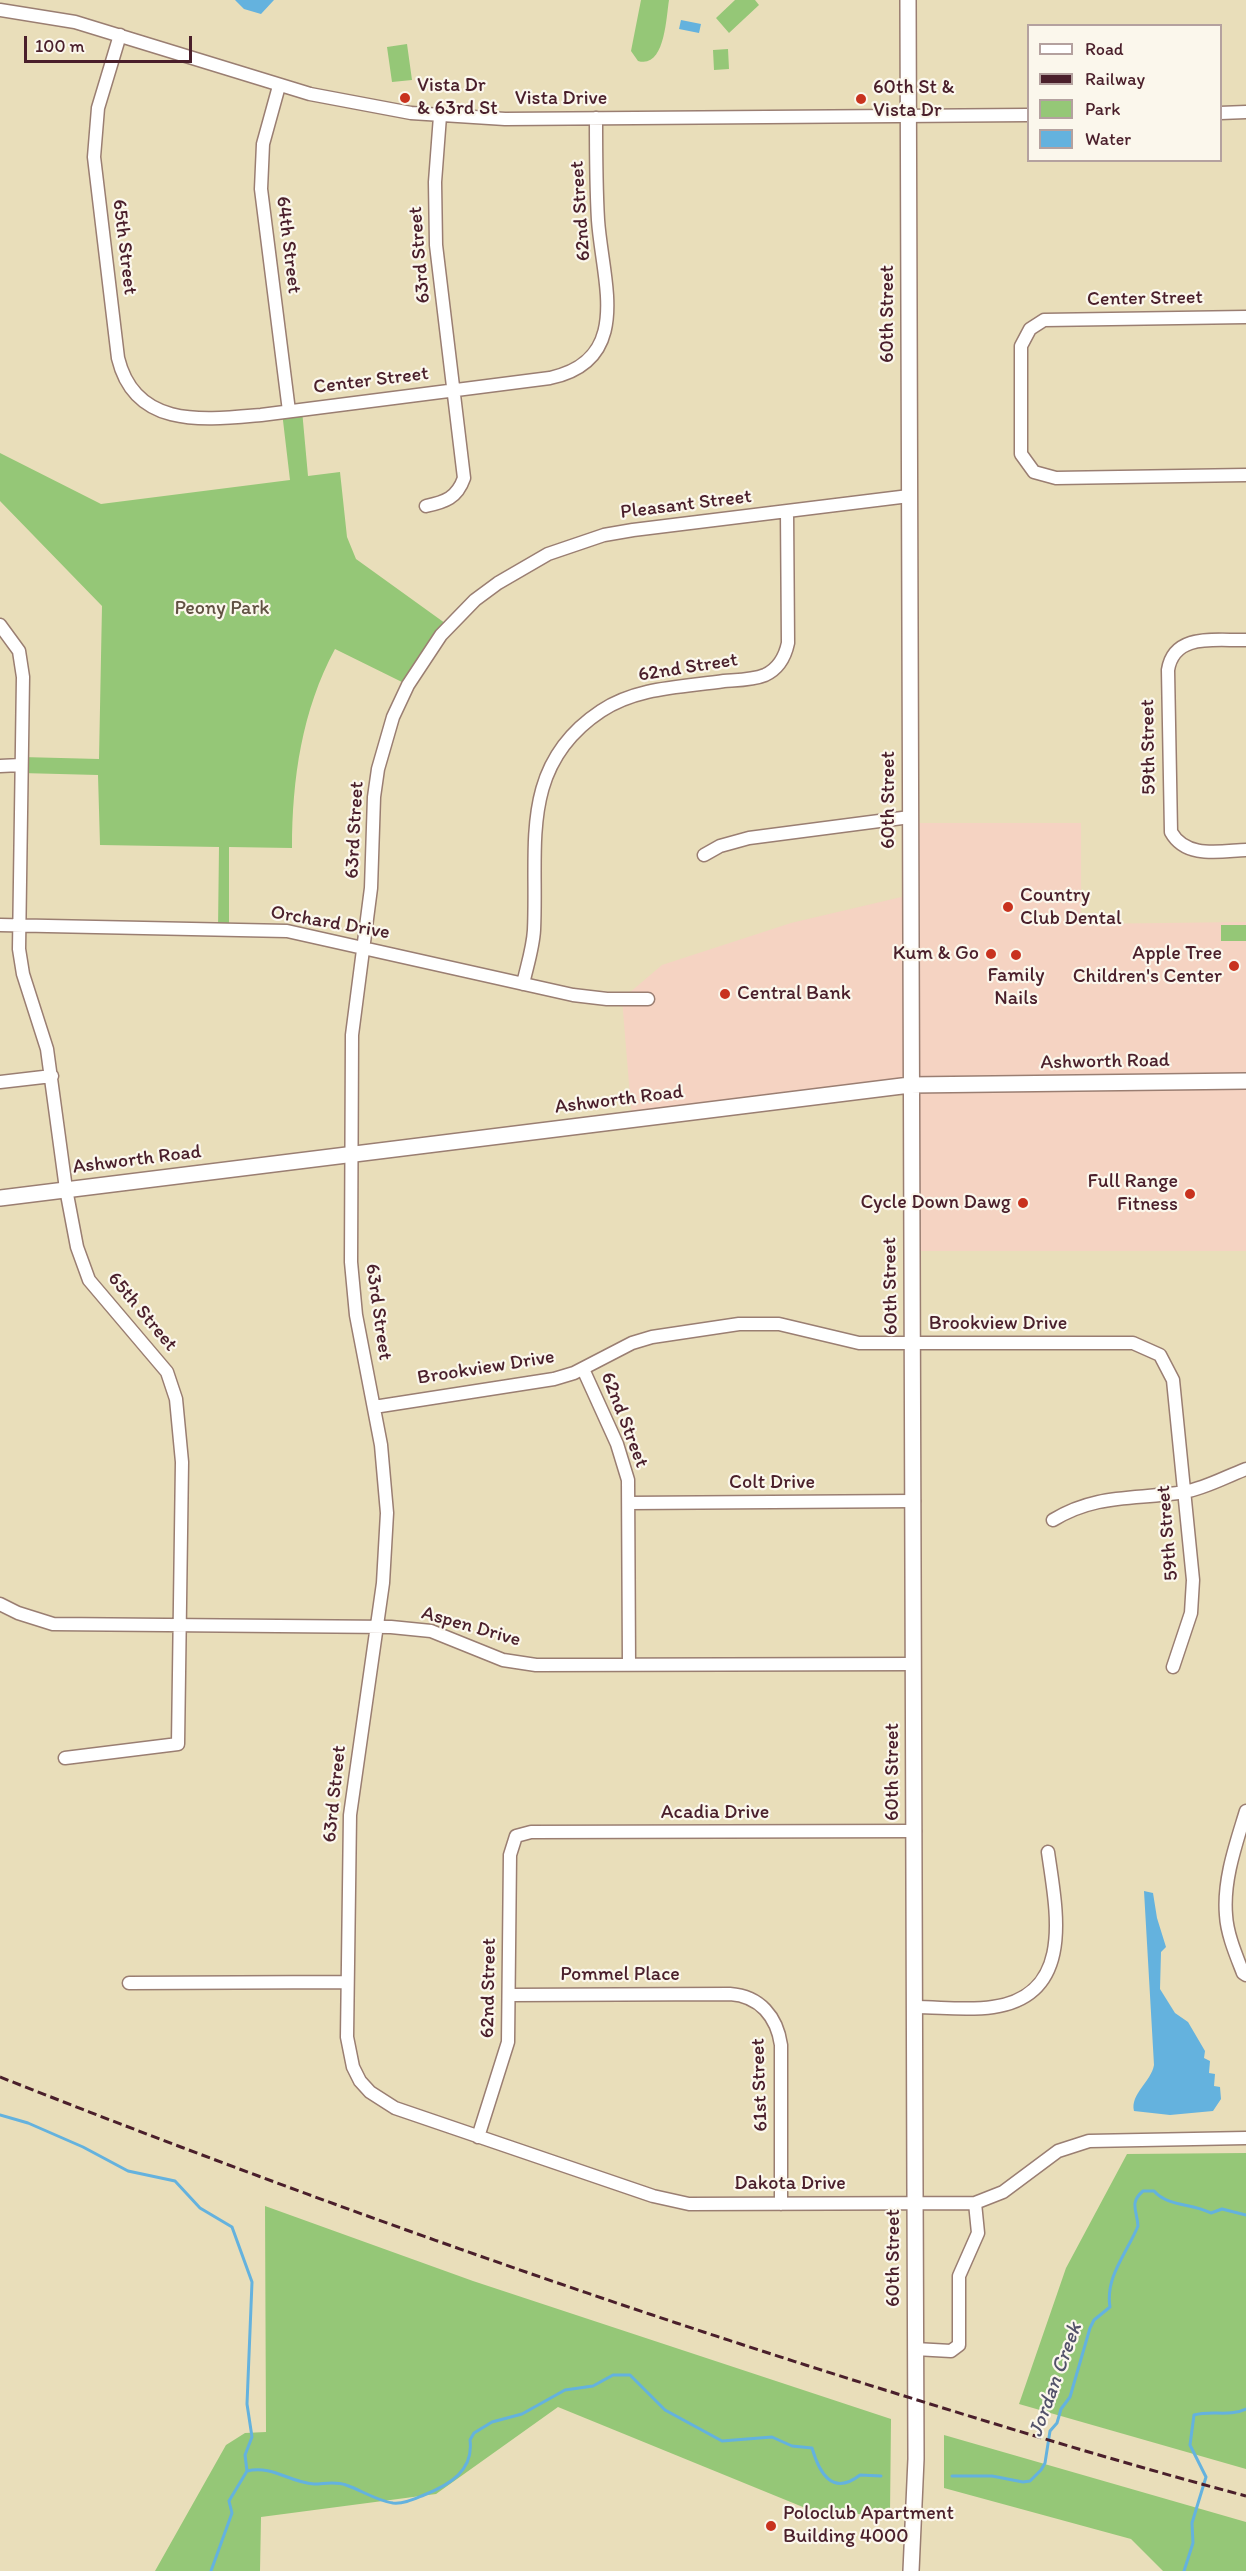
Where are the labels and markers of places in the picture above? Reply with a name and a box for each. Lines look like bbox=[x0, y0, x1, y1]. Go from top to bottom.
place label: Vista Dr & 63rd St bbox=[417, 74, 498, 121]
place label: 60th St & Vista Dr bbox=[873, 76, 954, 123]
marker: Vista Dr & 63rd St bbox=[398, 91, 412, 105]
marker: 60th St & Vista Dr bbox=[854, 92, 868, 106]
place label: Country Club Dental bbox=[1020, 884, 1122, 931]
marker: Country Club Dental bbox=[1001, 900, 1015, 914]
place label: Kum & Go bbox=[893, 942, 979, 966]
place label: Apple Tree Children's Center bbox=[1073, 942, 1222, 989]
marker: Kum & Go bbox=[984, 947, 998, 961]
marker: Family Nails bbox=[1009, 948, 1023, 962]
marker: Apple Tree Children's Center bbox=[1227, 959, 1241, 973]
place label: Family Nails bbox=[987, 964, 1045, 1011]
place label: Central Bank bbox=[737, 982, 851, 1006]
marker: Central Bank bbox=[718, 987, 732, 1001]
place label: Full Range Fitness bbox=[1088, 1170, 1178, 1217]
marker: Full Range Fitness bbox=[1183, 1187, 1197, 1201]
place label: Cycle Down Dawg bbox=[860, 1191, 1011, 1215]
marker: Cycle Down Dawg bbox=[1016, 1196, 1030, 1210]
place label: Poloclub Apartment Building 4000 bbox=[783, 2502, 954, 2549]
marker: Poloclub Apartment Building 4000 bbox=[764, 2519, 778, 2533]

